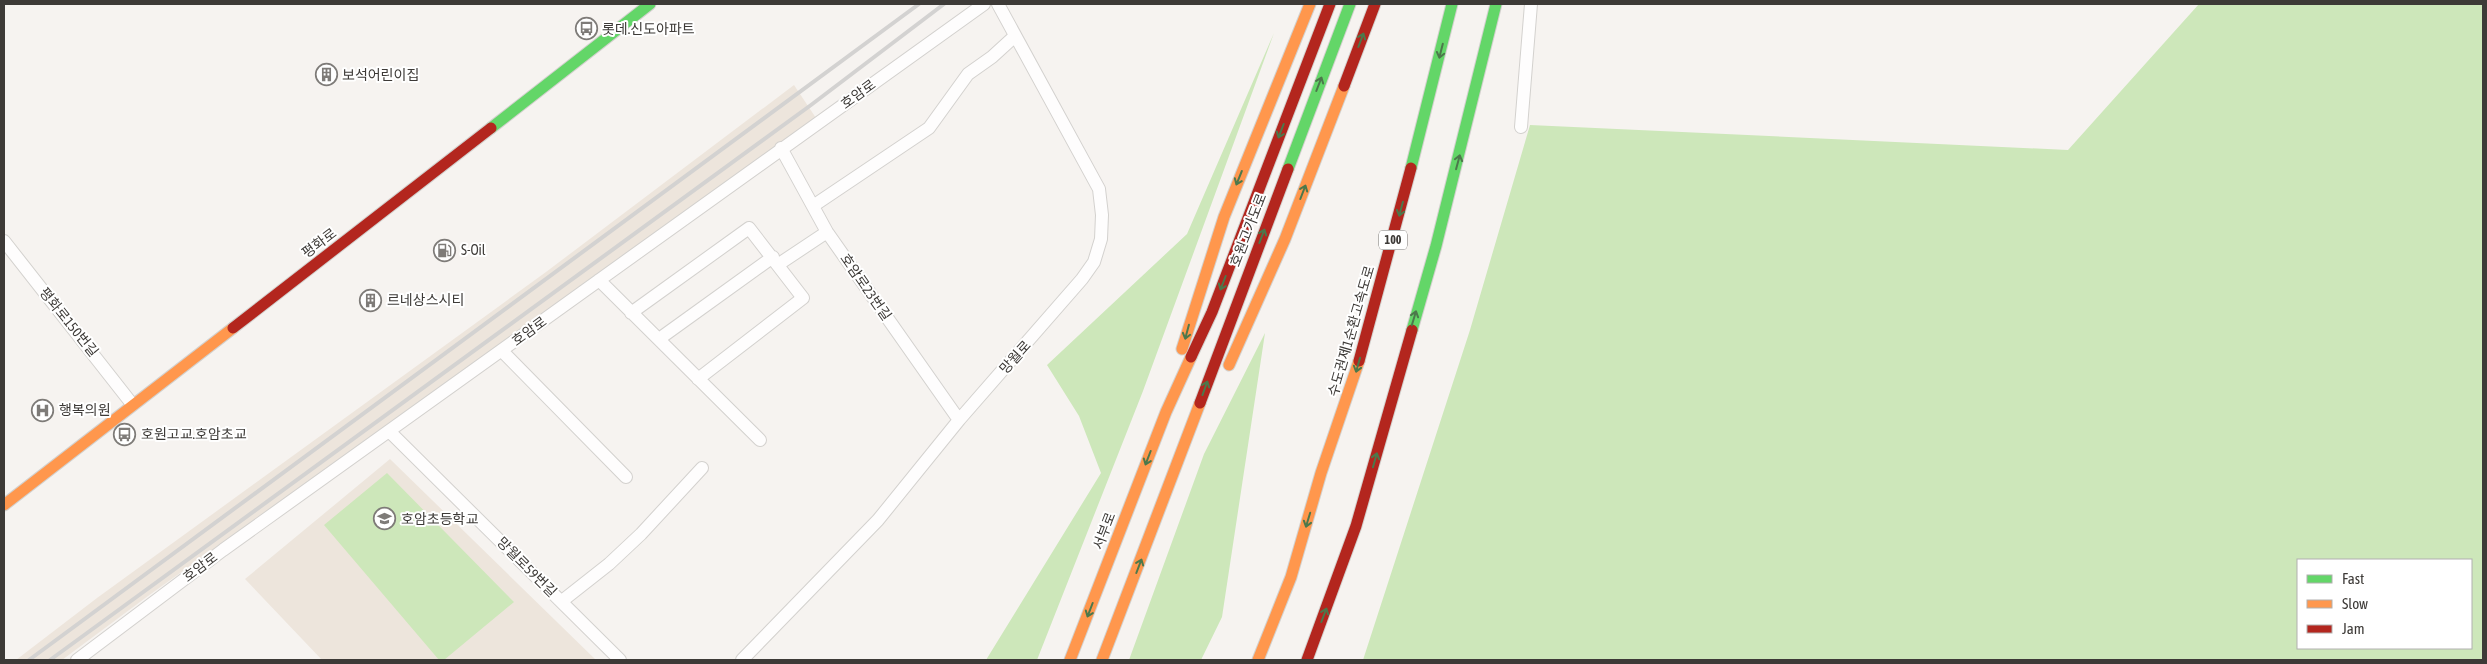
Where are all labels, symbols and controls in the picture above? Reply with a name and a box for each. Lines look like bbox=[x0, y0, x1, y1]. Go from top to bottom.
bus stop icon: 롯데.신도아파트 bbox=[574, 17, 598, 41]
place label: 롯데.신도아파트 bbox=[602, 21, 695, 37]
one-way arrow bbox=[1357, 33, 1366, 48]
one-way arrow bbox=[1436, 43, 1445, 59]
building icon: 보석어린이집 bbox=[314, 63, 338, 87]
place label: 보석어린이집 bbox=[342, 67, 419, 83]
street label: 호암로 bbox=[838, 76, 878, 112]
one-way arrow bbox=[1315, 77, 1324, 92]
one-way arrow bbox=[1276, 123, 1285, 138]
one-way arrow bbox=[1454, 154, 1463, 170]
one-way arrow bbox=[1233, 170, 1243, 185]
one-way arrow bbox=[1299, 185, 1308, 200]
street label: 호원고가도로 bbox=[1227, 191, 1269, 269]
one-way arrow bbox=[1396, 200, 1405, 216]
street label: 평화로 bbox=[299, 225, 339, 261]
one-way arrow bbox=[1258, 229, 1267, 244]
road number: 100 bbox=[1379, 230, 1407, 250]
fuel station icon: S-Oil bbox=[433, 238, 457, 262]
place label: S-Oil bbox=[461, 242, 486, 258]
street label: 호암로23번길 bbox=[837, 251, 895, 323]
street label: 수도권제1순환고속도로 bbox=[1325, 264, 1377, 398]
one-way arrow bbox=[1218, 274, 1227, 290]
street label: 평화로150번길 bbox=[36, 284, 102, 360]
building icon: 르네상스시티 bbox=[359, 288, 383, 312]
place label: 르네상스시티 bbox=[387, 292, 464, 308]
one-way arrow bbox=[1410, 310, 1420, 326]
street label: 호암로 bbox=[509, 313, 549, 349]
one-way arrow bbox=[1182, 324, 1191, 340]
street label: 망월로 bbox=[996, 337, 1034, 377]
one-way arrow bbox=[1352, 357, 1362, 373]
one-way arrow bbox=[1201, 381, 1210, 397]
hospital icon: 행복의원 bbox=[31, 398, 55, 422]
place label: 행복의원 bbox=[59, 402, 111, 418]
bus stop icon: 호원고교.호암초교 bbox=[113, 422, 137, 446]
place label: 호원고교.호암초교 bbox=[141, 426, 247, 442]
one-way arrow bbox=[1143, 450, 1152, 465]
one-way arrow bbox=[1370, 453, 1380, 469]
school or university icon: 호암초등학교 bbox=[373, 507, 397, 531]
street label: 서부로 bbox=[1090, 510, 1118, 552]
place label: 호암초등학교 bbox=[401, 511, 478, 527]
one-way arrow bbox=[1303, 512, 1313, 528]
street label: 망월로59번길 bbox=[494, 534, 560, 600]
street label: 호암로 bbox=[180, 549, 220, 585]
one-way arrow bbox=[1135, 559, 1144, 574]
legend bbox=[2297, 559, 2472, 649]
text: Fast bbox=[2342, 570, 2364, 587]
text: Slow bbox=[2342, 595, 2368, 612]
one-way arrow bbox=[1085, 602, 1094, 617]
one-way arrow bbox=[1320, 608, 1329, 623]
text: Jam bbox=[2342, 620, 2365, 637]

